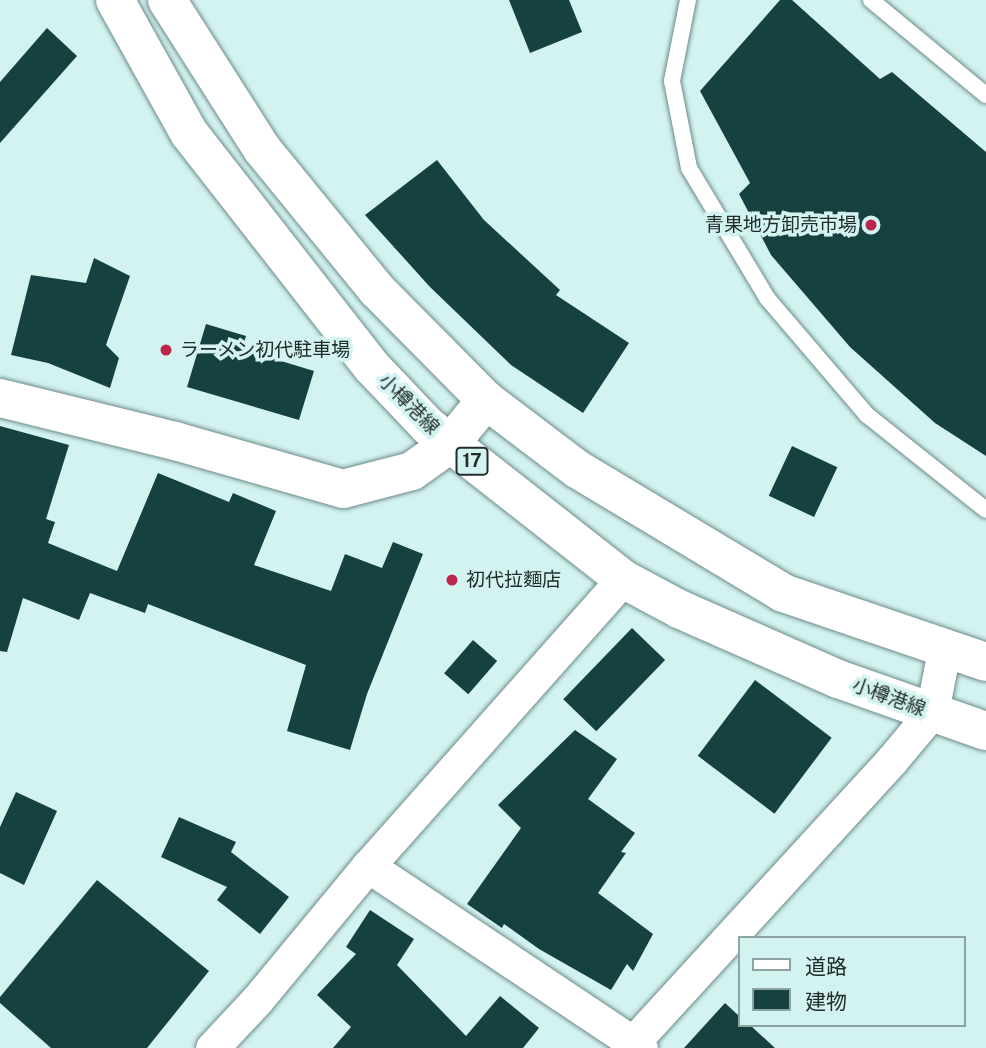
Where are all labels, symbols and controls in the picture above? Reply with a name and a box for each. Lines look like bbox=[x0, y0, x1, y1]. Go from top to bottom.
place label: 青果地方卸売市場 bbox=[705, 214, 857, 236]
marker: 青果地方卸売市場 bbox=[863, 217, 879, 233]
place label: ラーメン初代駐車場 bbox=[180, 339, 351, 361]
marker: ラーメン初代駐車場 bbox=[158, 342, 174, 358]
street label: 小樽港線 bbox=[374, 369, 444, 439]
road number: 17 bbox=[454, 447, 490, 476]
place label: 初代拉麵店 bbox=[466, 569, 561, 591]
marker: 初代拉麵店 bbox=[444, 572, 460, 588]
street label: 小樽港線 bbox=[849, 673, 929, 721]
legend bbox=[738, 936, 965, 1027]
text: 道路 bbox=[805, 954, 847, 979]
text: 建物 bbox=[805, 989, 847, 1014]

